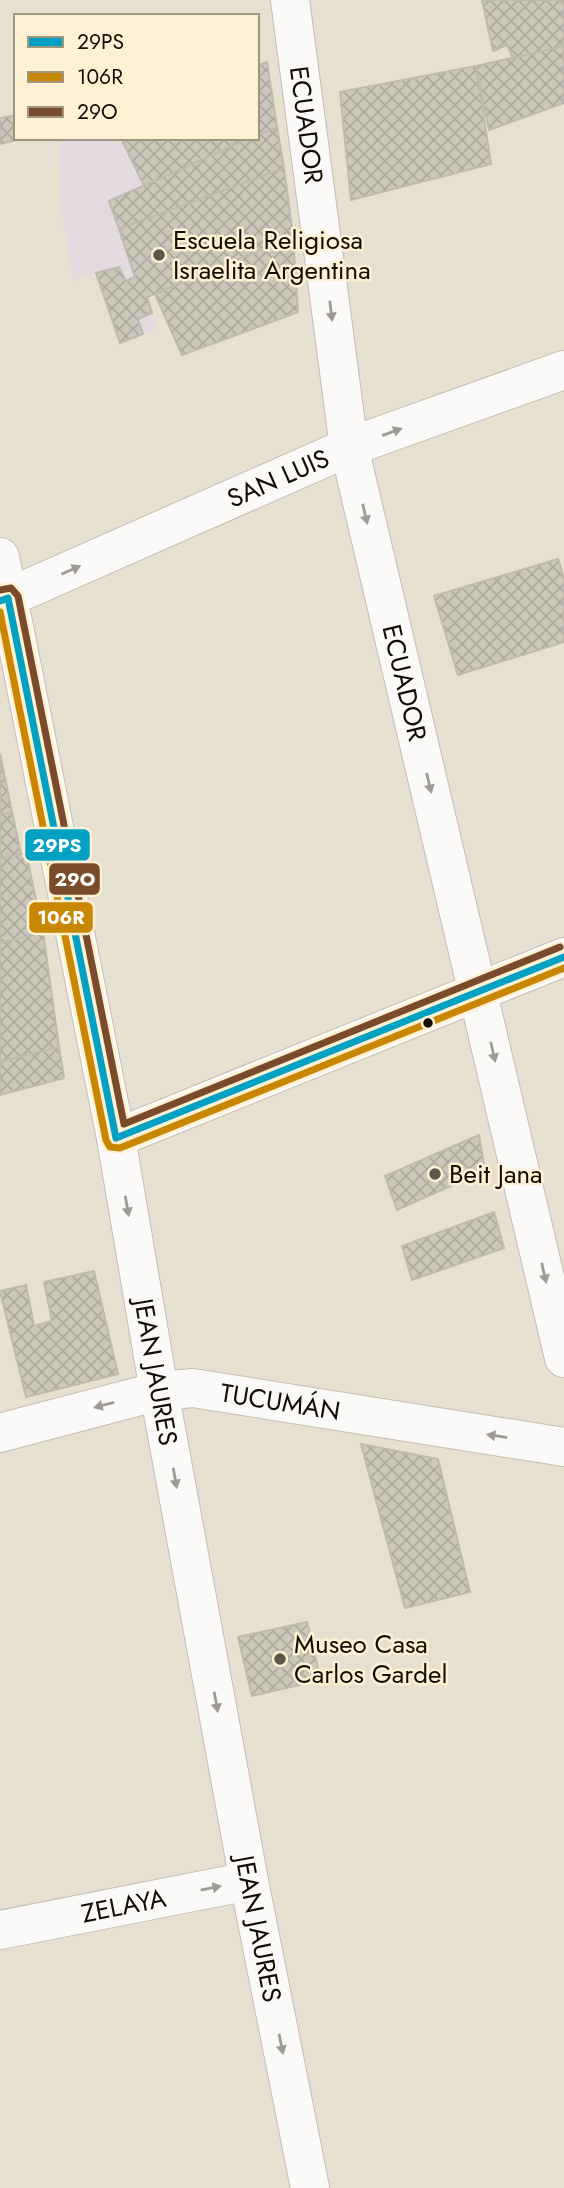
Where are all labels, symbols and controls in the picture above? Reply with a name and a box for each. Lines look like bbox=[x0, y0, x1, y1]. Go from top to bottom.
legend bbox=[14, 14, 259, 140]
text: 29PS bbox=[77, 27, 124, 57]
text: 106R bbox=[77, 62, 123, 92]
street label: ECUADOR bbox=[280, 64, 333, 187]
text: 29O bbox=[77, 97, 118, 127]
place label: Escuela Religiosa Israelita Argentina bbox=[173, 221, 371, 289]
marker: Escuela Religiosa Israelita Argentina bbox=[151, 247, 167, 263]
one-way arrow bbox=[325, 300, 336, 322]
one-way arrow bbox=[381, 426, 402, 437]
street label: SAN LUIS bbox=[221, 439, 335, 517]
one-way arrow bbox=[359, 503, 370, 525]
one-way arrow bbox=[60, 564, 81, 575]
street label: ECUADOR bbox=[373, 621, 437, 745]
one-way arrow bbox=[424, 772, 435, 794]
line badge: 29PS bbox=[24, 828, 91, 862]
text: 29PS bbox=[33, 832, 82, 859]
line badge: 29O bbox=[48, 862, 101, 896]
text: 29O bbox=[55, 866, 95, 893]
line badge: 106R bbox=[28, 901, 94, 934]
text: 106R bbox=[37, 904, 85, 931]
unlabelled marker bbox=[421, 1016, 435, 1030]
one-way arrow bbox=[488, 1041, 499, 1063]
place label: Beit Jana bbox=[449, 1155, 543, 1193]
marker: Beit Jana bbox=[427, 1166, 443, 1182]
one-way arrow bbox=[122, 1195, 133, 1217]
one-way arrow bbox=[539, 1262, 550, 1284]
street label: JEAN JAURES bbox=[124, 1293, 188, 1449]
street label: TUCUMÁN bbox=[218, 1374, 343, 1430]
one-way arrow bbox=[92, 1400, 114, 1411]
one-way arrow bbox=[486, 1430, 508, 1441]
one-way arrow bbox=[170, 1467, 181, 1489]
place label: Museo Casa Carlos Gardel bbox=[294, 1625, 447, 1693]
marker: Museo Casa Carlos Gardel bbox=[272, 1651, 288, 1667]
one-way arrow bbox=[211, 1691, 222, 1713]
street label: JEAN JAURES bbox=[225, 1849, 292, 2005]
street label: ZELAYA bbox=[78, 1879, 170, 1933]
one-way arrow bbox=[200, 1882, 222, 1893]
one-way arrow bbox=[276, 2033, 287, 2055]

